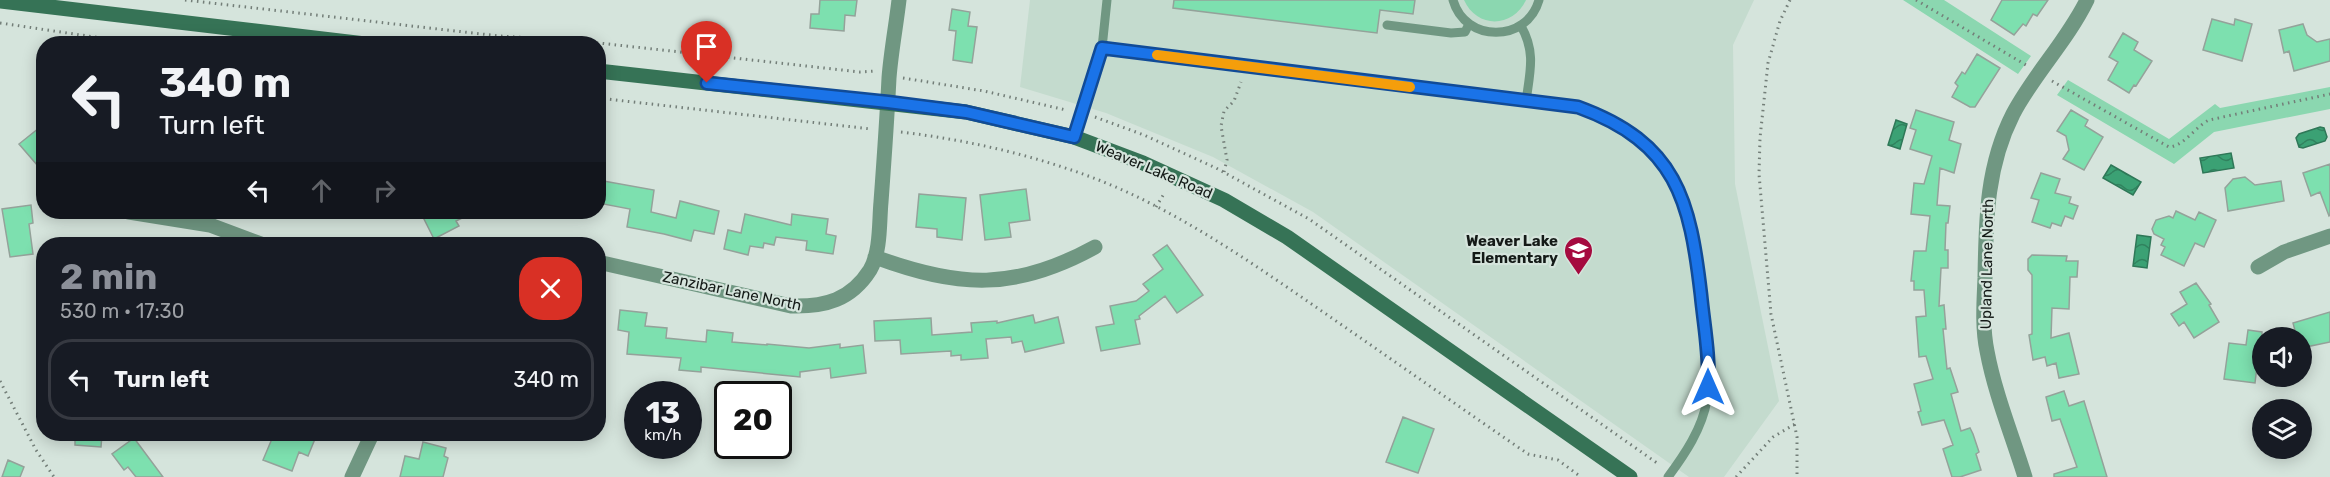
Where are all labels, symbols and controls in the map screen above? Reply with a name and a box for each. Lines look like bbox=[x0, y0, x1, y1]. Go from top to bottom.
pin bbox=[681, 21, 732, 83]
icon: arrive bbox=[690, 30, 723, 63]
text: 340 m bbox=[159, 58, 291, 108]
icon: left bbox=[60, 60, 138, 138]
text: Turn left bbox=[159, 109, 264, 141]
street label: Weaver Lake Road bbox=[1093, 137, 1215, 203]
icon: left bbox=[242, 174, 275, 207]
icon: ahead bbox=[305, 174, 338, 207]
icon: right bbox=[368, 174, 401, 207]
street label: Upland Lane North bbox=[1977, 199, 1997, 329]
place label: Weaver Lake Elementary bbox=[1466, 232, 1558, 267]
school or university icon: Weaver Lake Elementary bbox=[1563, 234, 1595, 276]
text: 2 min bbox=[60, 255, 158, 298]
button: close bbox=[519, 257, 582, 320]
street label: Zanzibar Lane North bbox=[661, 267, 803, 315]
text: 530 m · 17:30 bbox=[60, 299, 184, 323]
map controls bbox=[2252, 327, 2312, 459]
button: sound bbox=[2252, 327, 2312, 387]
position arrow bbox=[1676, 355, 1740, 419]
icon: left bbox=[63, 363, 96, 396]
text: Turn left bbox=[114, 366, 209, 393]
text: 340 m bbox=[513, 366, 579, 393]
speed limit sign: 20 bbox=[714, 381, 792, 459]
text: 13 bbox=[646, 395, 680, 431]
button: layers bbox=[2252, 399, 2312, 459]
text: km/h bbox=[644, 426, 682, 444]

